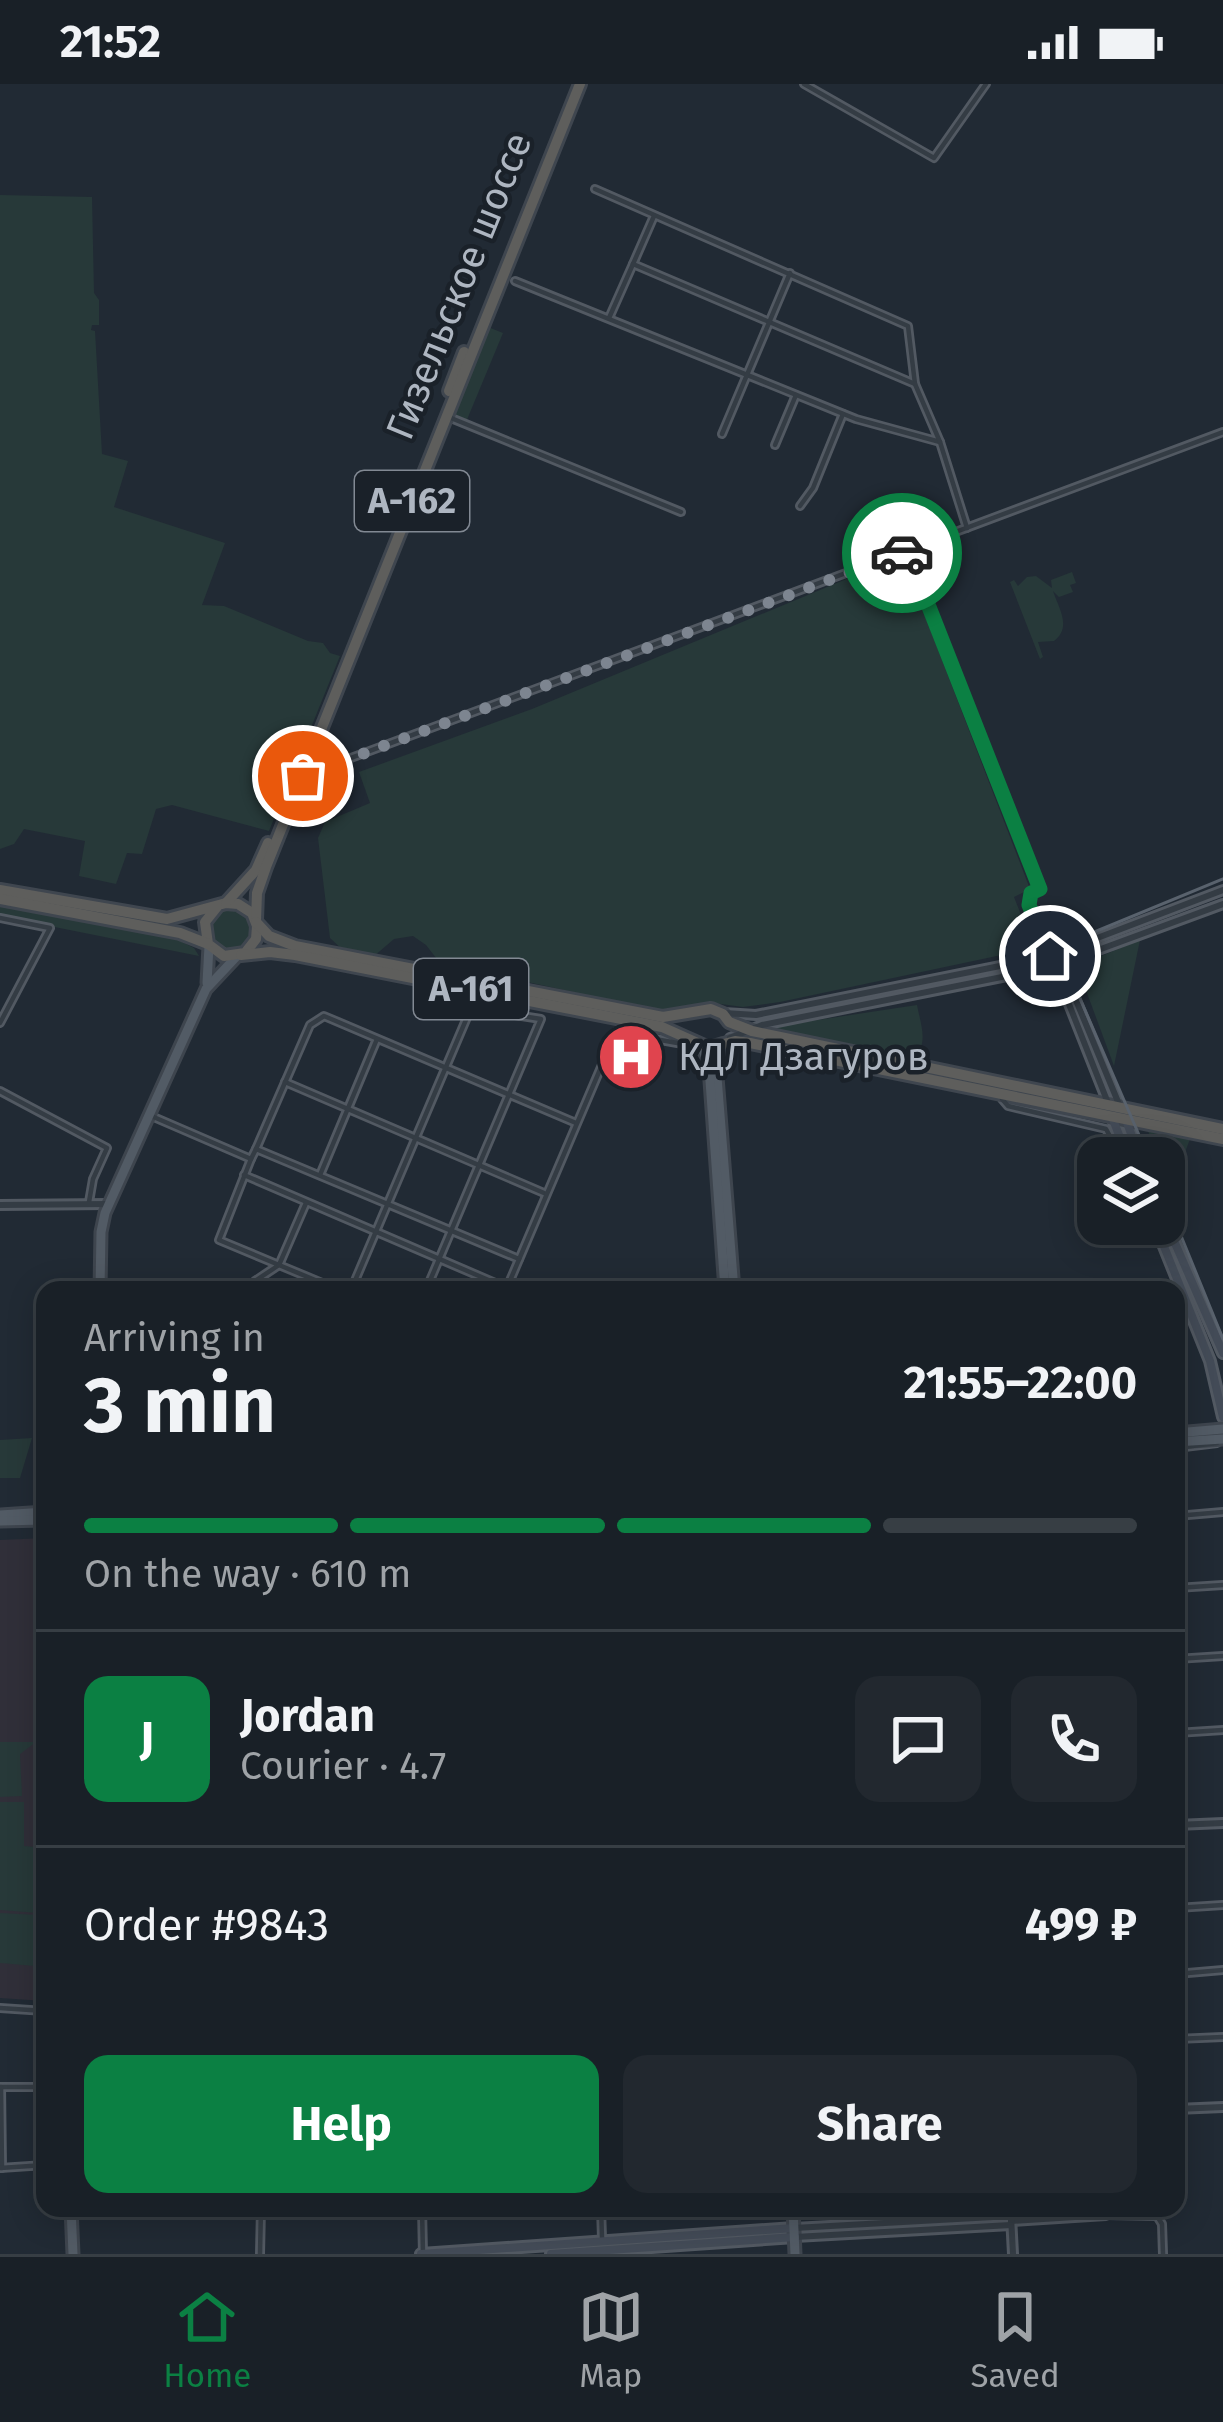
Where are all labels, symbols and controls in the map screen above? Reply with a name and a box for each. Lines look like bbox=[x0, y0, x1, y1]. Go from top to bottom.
text: 21:52 bbox=[60, 15, 161, 69]
street label: Гизельское шоссе bbox=[377, 126, 541, 446]
road number: А-162 bbox=[355, 471, 469, 531]
courier bbox=[842, 493, 962, 613]
icon: car bbox=[869, 520, 935, 586]
pin bbox=[252, 725, 354, 827]
icon: bag bbox=[270, 743, 336, 809]
pin bbox=[999, 905, 1101, 1007]
icon: home bbox=[1017, 923, 1083, 989]
road number: А-161 bbox=[414, 959, 528, 1019]
hospital icon: КДЛ Дзагуров bbox=[596, 1022, 666, 1092]
place label: КДЛ Дзагуров bbox=[678, 1034, 929, 1080]
map controls bbox=[1077, 1137, 1185, 1245]
button: layers bbox=[1077, 1137, 1185, 1245]
text: Arriving in bbox=[84, 1315, 265, 1361]
text: 21:55–22:00 bbox=[903, 1356, 1137, 1410]
text: 3 min bbox=[84, 1359, 276, 1453]
text: On the way · 610 m bbox=[84, 1551, 411, 1597]
button: chat bbox=[855, 1676, 981, 1802]
button: phone bbox=[1011, 1676, 1137, 1802]
text: Jordan bbox=[240, 1689, 375, 1743]
text: J bbox=[140, 1712, 154, 1766]
text: Courier · 4.7 bbox=[240, 1743, 446, 1789]
text: Order #9843 bbox=[84, 1898, 329, 1952]
text: 499 ₽ bbox=[1025, 1898, 1137, 1952]
button: Help bbox=[84, 2055, 599, 2193]
button: Share bbox=[623, 2055, 1137, 2193]
tab: Home bbox=[163, 2284, 251, 2396]
tab: Map bbox=[578, 2284, 644, 2396]
tab: Saved bbox=[970, 2284, 1060, 2396]

